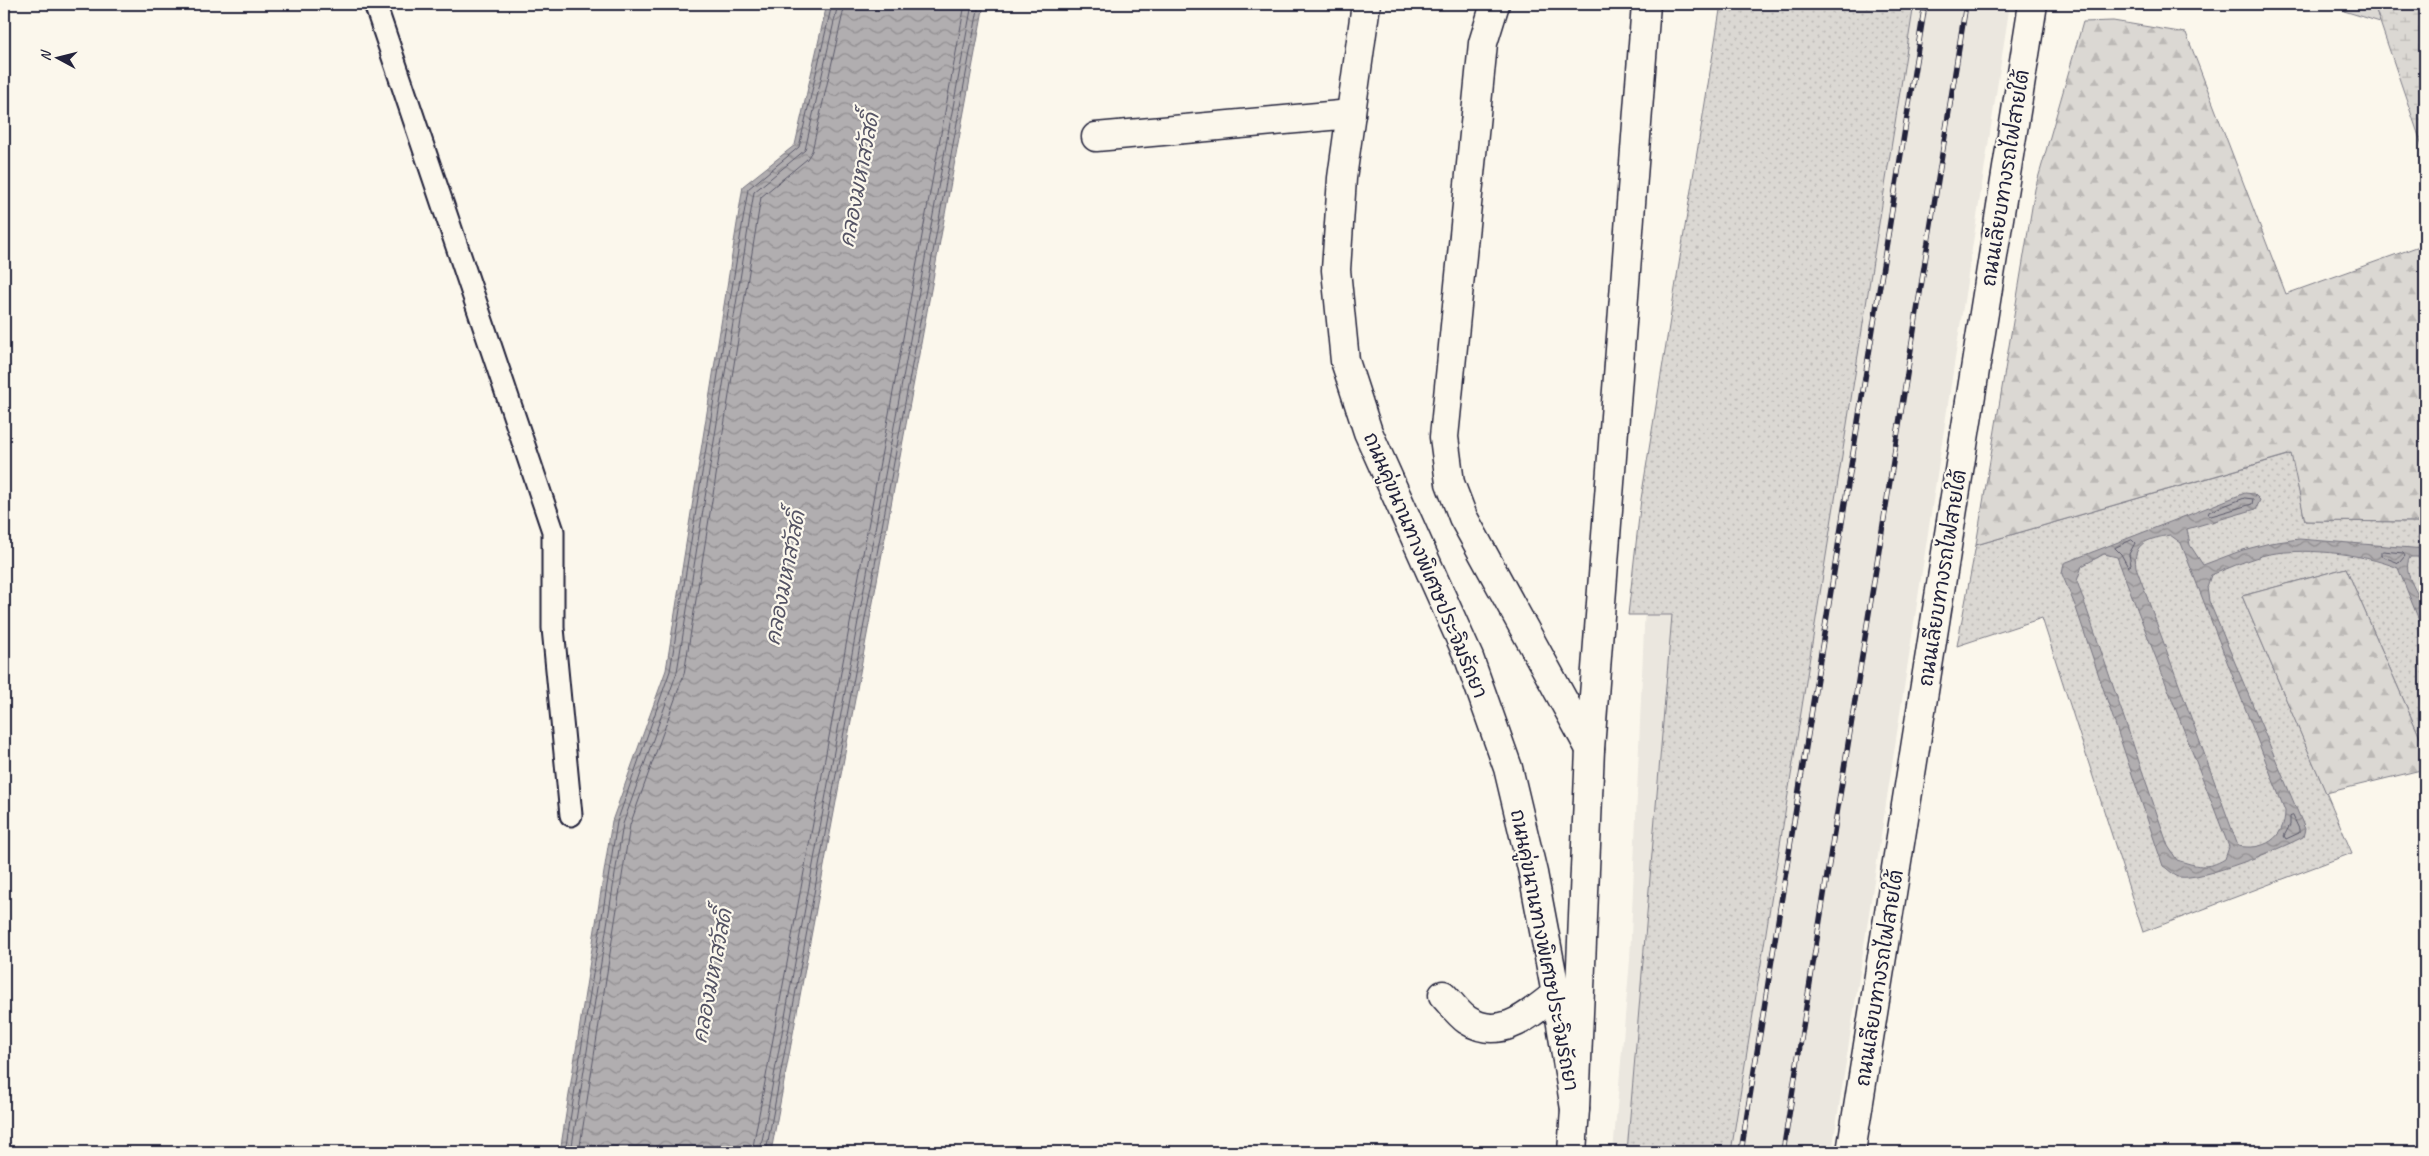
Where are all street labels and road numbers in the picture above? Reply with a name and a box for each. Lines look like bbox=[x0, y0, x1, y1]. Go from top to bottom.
street label: ถนนเลียบทางรถไฟสายใต้ bbox=[1975, 68, 2035, 288]
street label: ถนนคู่ขนานทางพิเศษประจิมรัถยา bbox=[1355, 428, 1494, 703]
street label: ถนนเลียบทางรถไฟสายใต้ bbox=[1912, 468, 1972, 688]
street label: ถนนคู่ขนานทางพิเศษประจิมรัถยา bbox=[1502, 807, 1585, 1094]
street label: ถนนเลียบทางรถไฟสายใต้ bbox=[1849, 868, 1909, 1088]

